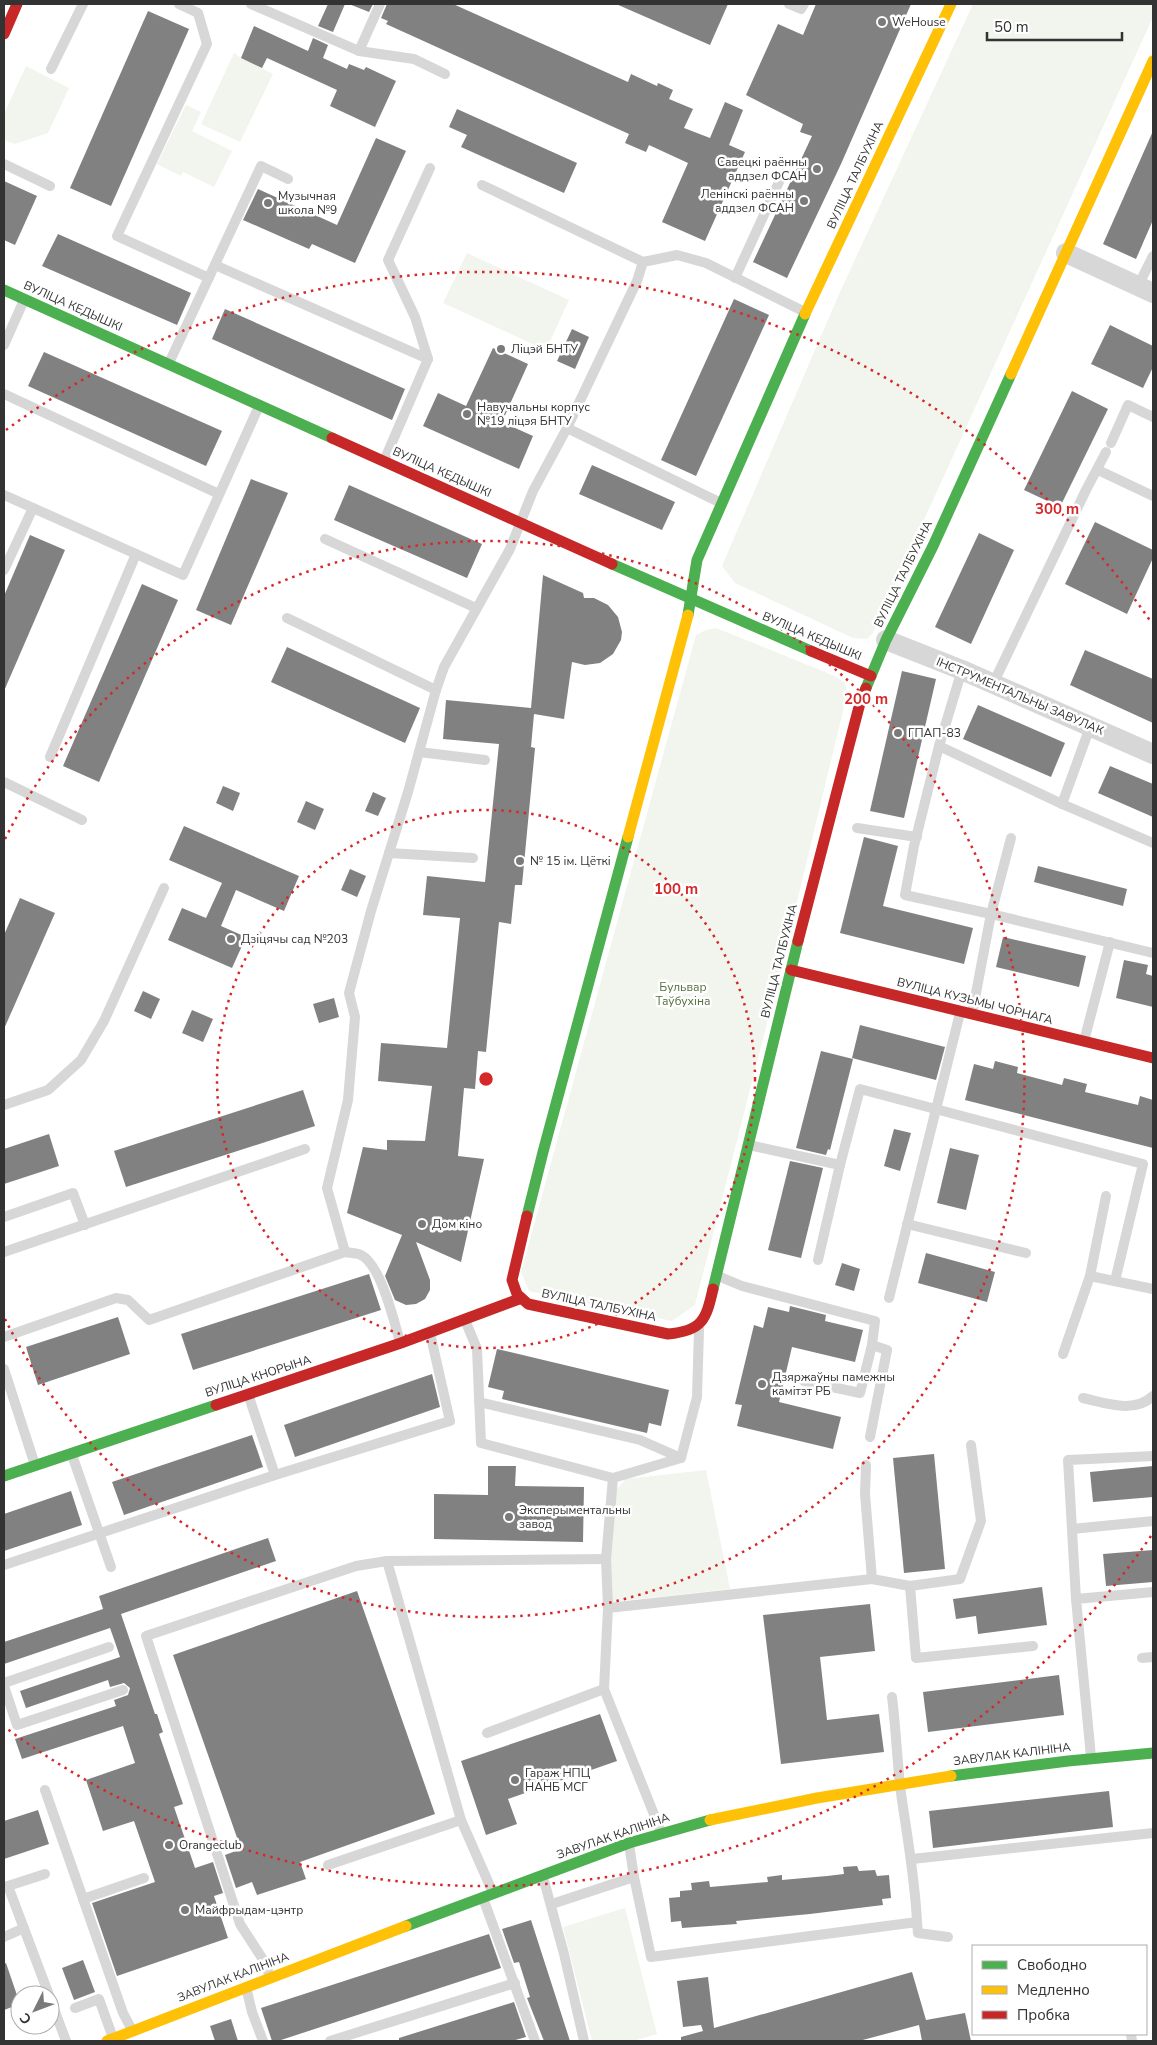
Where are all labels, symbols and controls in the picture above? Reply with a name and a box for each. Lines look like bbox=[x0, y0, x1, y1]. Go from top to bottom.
scale bar bbox=[987, 10, 1122, 42]
place label: WeHouse bbox=[892, 14, 946, 30]
marker: WeHouse bbox=[876, 16, 888, 28]
text: 50 m bbox=[994, 17, 1029, 37]
street label: ВУЛІЦА ТАЛБУХІНА bbox=[823, 118, 887, 231]
place label: Савецкі раённы аддзел ФСАН bbox=[717, 154, 807, 184]
marker: Савецкі раённы аддзел ФСАН bbox=[811, 163, 823, 175]
place label: Ленінскі раённы аддзел ФСАН bbox=[701, 186, 794, 216]
place label: Музычная школа №9 bbox=[278, 188, 337, 218]
marker: Ленінскі раённы аддзел ФСАН bbox=[798, 195, 810, 207]
marker: Музычная школа №9 bbox=[262, 197, 274, 209]
street label: ВУЛІЦА КЕДЫШКІ bbox=[21, 277, 125, 335]
place label: Ліцэй БНТУ bbox=[511, 341, 578, 357]
marker: Ліцэй БНТУ bbox=[495, 343, 507, 355]
place label: Навучальны корпус №19 ліцэя БНТУ bbox=[477, 399, 590, 429]
marker: Навучальны корпус №19 ліцэя БНТУ bbox=[461, 408, 473, 420]
street label: ВУЛІЦА КЕДЫШКІ bbox=[390, 443, 494, 501]
text: 300 m bbox=[1035, 499, 1079, 519]
street label: ВУЛІЦА ТАЛБУХІНА bbox=[870, 518, 936, 630]
street label: ВУЛІЦА КЕДЫШКІ bbox=[760, 608, 864, 664]
street label: ІНСТРУМЕНТАЛЬНЫ ЗАВУЛАК bbox=[934, 653, 1106, 739]
text: 200 m bbox=[844, 689, 888, 709]
place label: ГПАП-83 bbox=[908, 725, 961, 741]
marker: ГПАП-83 bbox=[892, 727, 904, 739]
place label: № 15 ім. Цёткі bbox=[530, 853, 611, 869]
marker: № 15 ім. Цёткі bbox=[514, 855, 526, 867]
text: 100 m bbox=[654, 879, 698, 899]
street label: ВУЛІЦА ТАЛБУХІНА bbox=[757, 902, 801, 1020]
place label: Дзіцячы сад №203 bbox=[241, 931, 348, 947]
marker: Дзіцячы сад №203 bbox=[225, 933, 237, 945]
street label: ВУЛІЦА КУЗЬМЫ ЧОРНАГА bbox=[895, 974, 1055, 1028]
park label: Бульвар Таўбухіна bbox=[656, 979, 710, 1009]
centre of rings bbox=[477, 1070, 495, 1088]
place label: Дом кіно bbox=[432, 1216, 482, 1232]
marker: Дом кіно bbox=[416, 1218, 428, 1230]
street label: ВУЛІЦА ТАЛБУХІНА bbox=[540, 1285, 658, 1325]
street label: ВУЛІЦА КНОРЫНА bbox=[203, 1351, 313, 1401]
place label: Дзяржаўны памежны камітэт РБ bbox=[772, 1369, 895, 1399]
marker: Дзяржаўны памежны камітэт РБ bbox=[756, 1378, 768, 1390]
place label: Эксперыментальны завод bbox=[519, 1502, 631, 1532]
marker: Эксперыментальны завод bbox=[503, 1511, 515, 1523]
street label: ЗАВУЛАК КАЛІНІНА bbox=[952, 1739, 1072, 1769]
place label: Гараж НПЦ НАНБ МСГ bbox=[525, 1765, 591, 1795]
marker: Гараж НПЦ НАНБ МСГ bbox=[509, 1774, 521, 1786]
street label: ЗАВУЛАК КАЛІНІНА bbox=[554, 1809, 672, 1863]
place label: Orangeclub bbox=[179, 1837, 242, 1853]
marker: Orangeclub bbox=[163, 1839, 175, 1851]
place label: Майфрыдам-цэнтр bbox=[195, 1902, 303, 1918]
marker: Майфрыдам-цэнтр bbox=[179, 1904, 191, 1916]
legend bbox=[972, 1945, 1147, 2035]
street label: ЗАВУЛАК КАЛІНІНА bbox=[175, 1948, 291, 2006]
text: Свободно bbox=[1017, 1955, 1087, 1975]
text: Медленно bbox=[1017, 1980, 1090, 2000]
north arrow bbox=[10, 1985, 60, 2035]
text: Пробка bbox=[1017, 2005, 1070, 2025]
text: С bbox=[15, 2008, 36, 2028]

